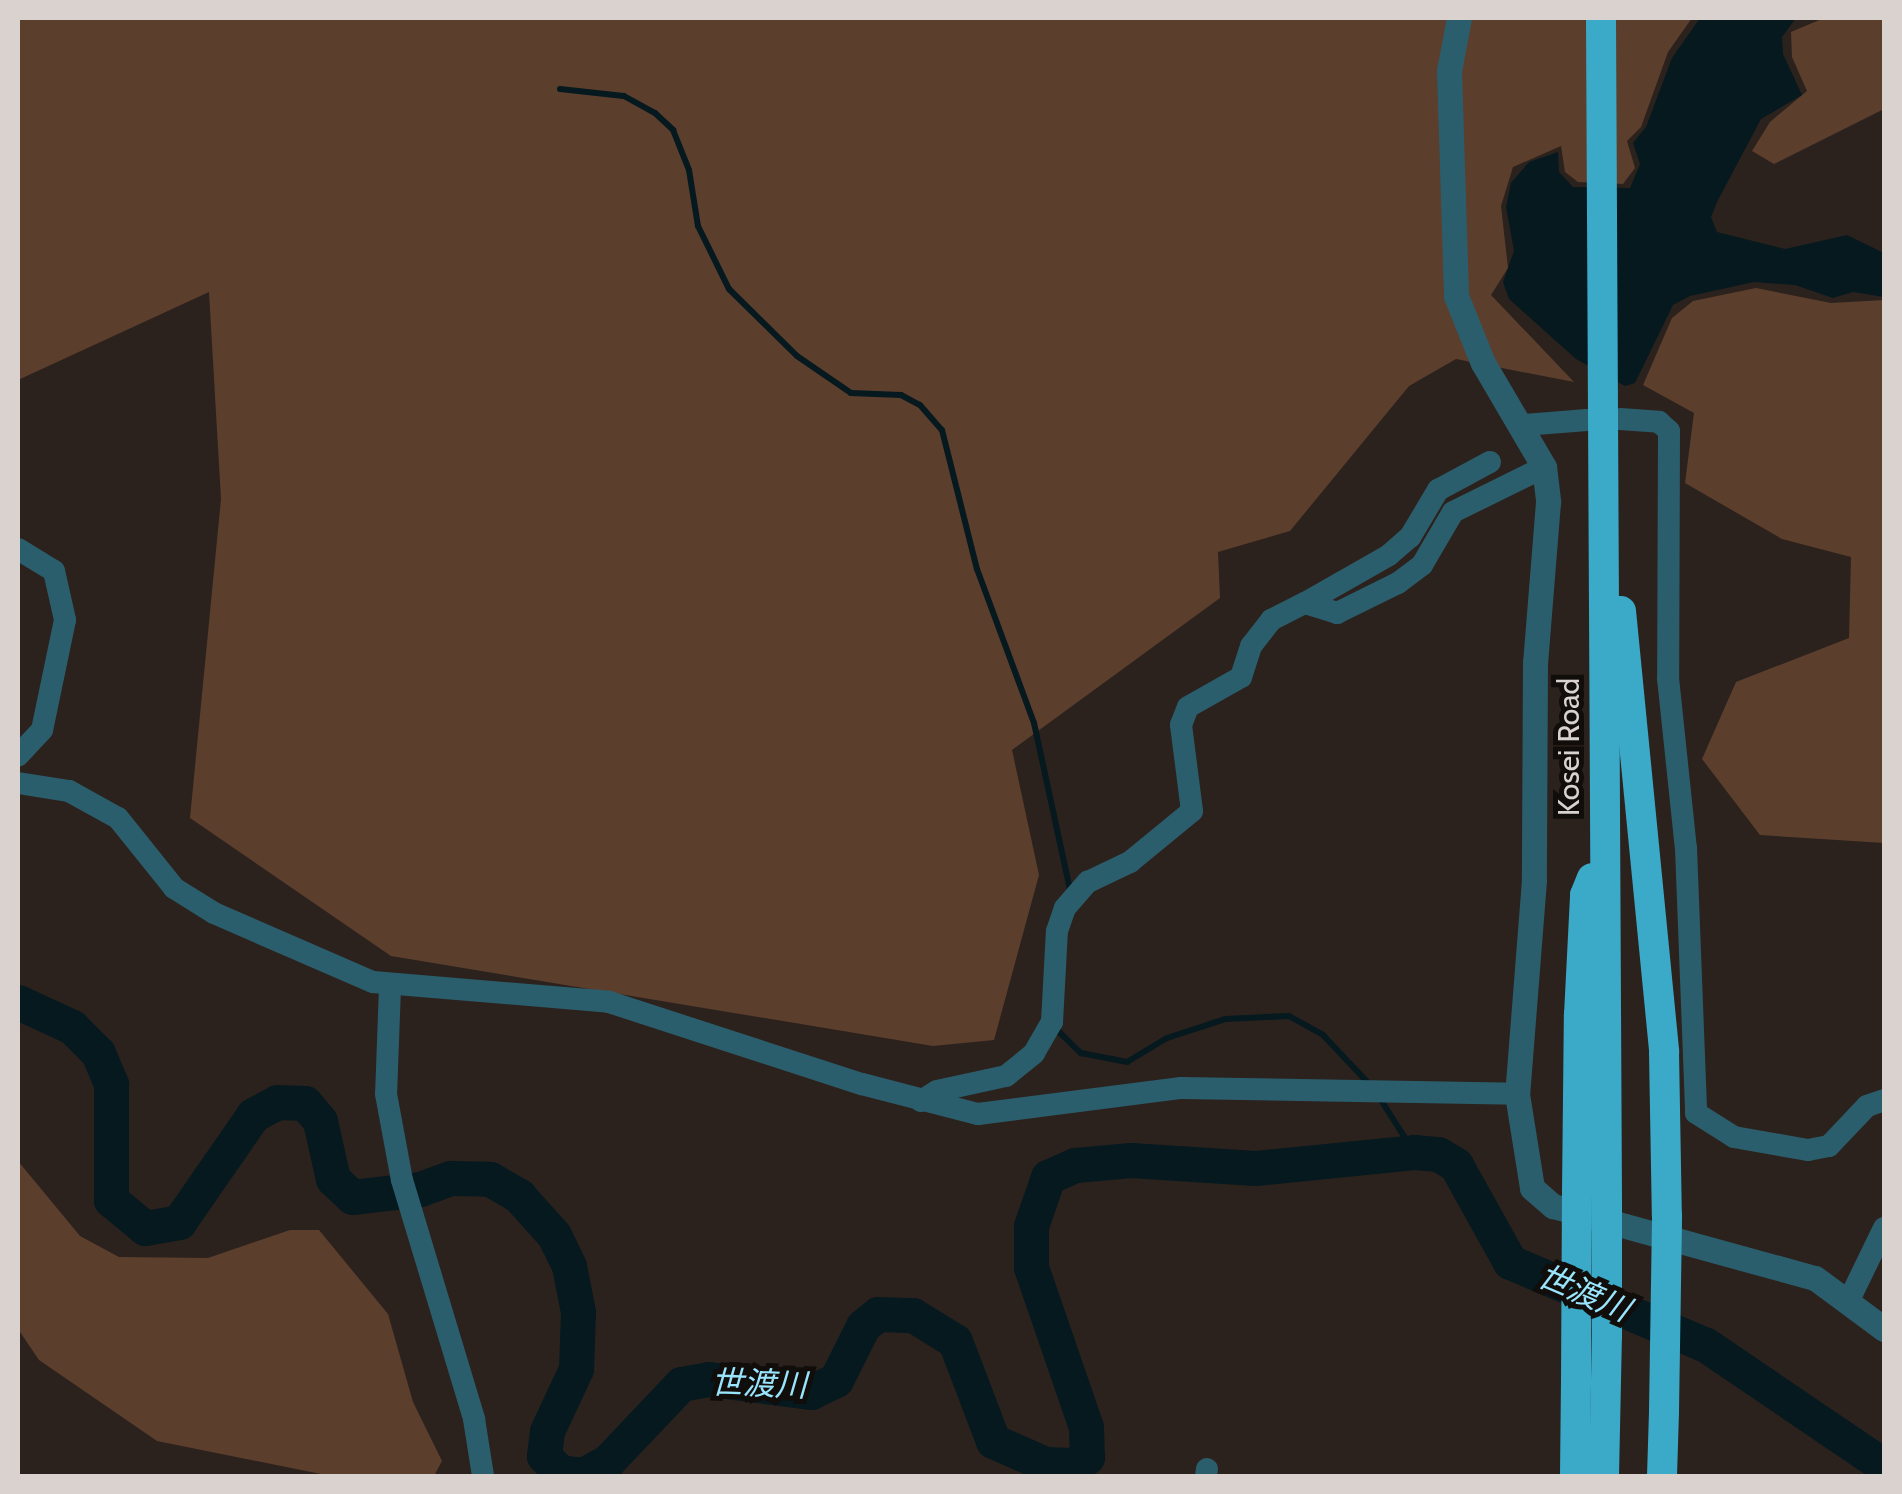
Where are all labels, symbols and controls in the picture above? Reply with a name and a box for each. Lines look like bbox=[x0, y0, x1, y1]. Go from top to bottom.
street label: Kosei Road bbox=[1551, 678, 1587, 816]
water label: 世渡川 bbox=[1532, 1257, 1636, 1329]
water label: 世渡川 bbox=[710, 1363, 808, 1405]

